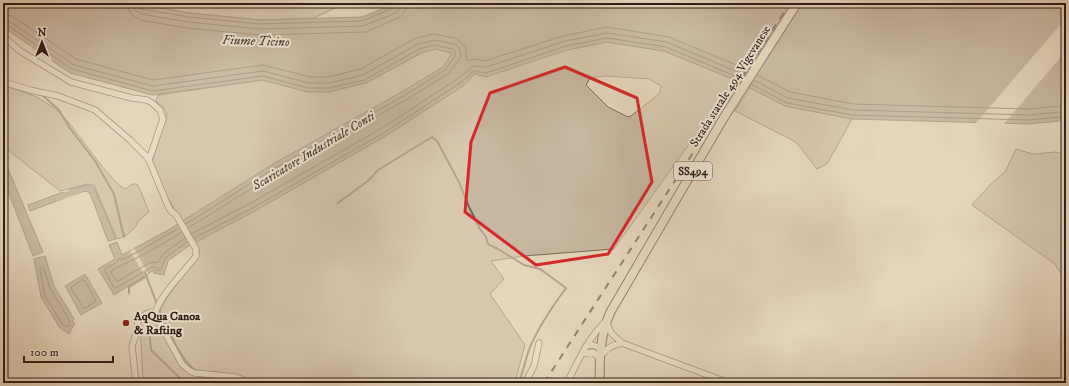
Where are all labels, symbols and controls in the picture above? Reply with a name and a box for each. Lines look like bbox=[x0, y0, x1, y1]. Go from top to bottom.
north arrow bbox=[22, 22, 62, 62]
street label: Strada statale 494 Vigevanese bbox=[687, 23, 774, 150]
text: N bbox=[37, 26, 47, 40]
water label: Fiume Ticino bbox=[222, 32, 290, 50]
water label: Scaricatore Industriale Conti bbox=[249, 107, 379, 194]
road number: SS494 bbox=[674, 162, 712, 180]
place label: AqQua Canoa & Rafting bbox=[133, 309, 201, 338]
marker: AqQua Canoa & Rafting bbox=[121, 318, 131, 328]
scale bar bbox=[24, 338, 113, 364]
text: 100 m bbox=[30, 345, 59, 360]

